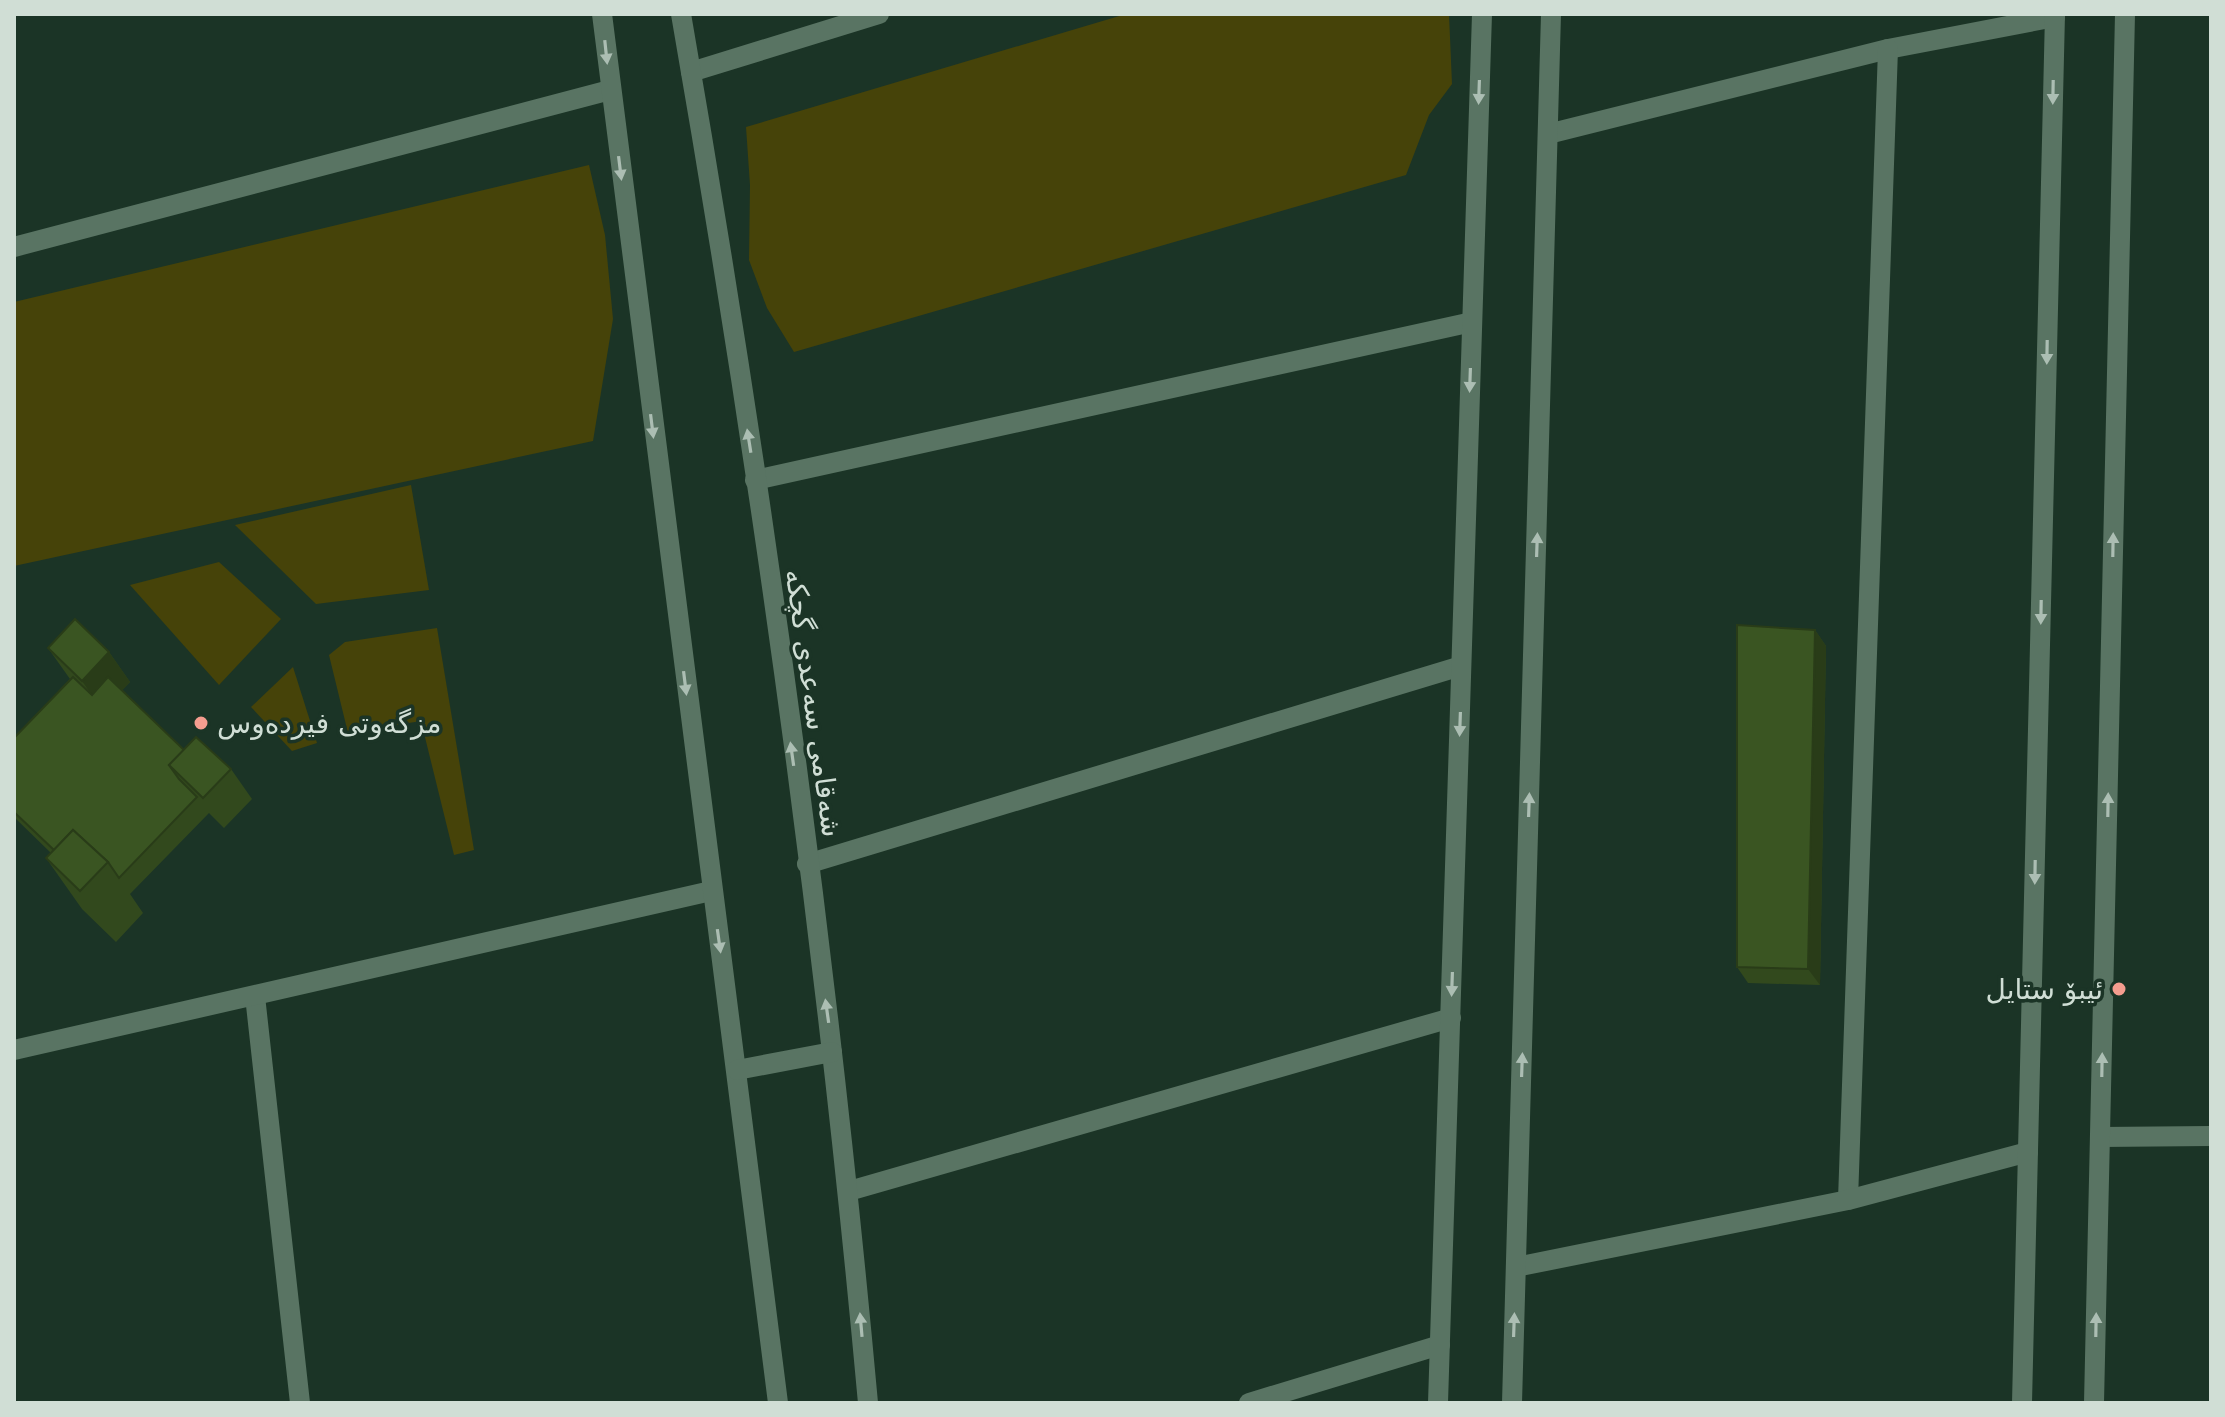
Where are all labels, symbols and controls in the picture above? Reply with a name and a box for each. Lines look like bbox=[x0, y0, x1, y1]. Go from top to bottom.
one-way arrow bbox=[599, 40, 612, 65]
one-way arrow bbox=[1473, 80, 1486, 105]
one-way arrow bbox=[2047, 80, 2060, 105]
one-way arrow bbox=[614, 155, 627, 180]
one-way arrow bbox=[2041, 340, 2054, 365]
one-way arrow bbox=[1464, 368, 1477, 393]
one-way arrow bbox=[646, 413, 659, 438]
one-way arrow bbox=[742, 428, 755, 453]
one-way arrow bbox=[1530, 532, 1543, 557]
one-way arrow bbox=[2107, 532, 2120, 557]
street label: شەقامی سەعدی گچکە bbox=[778, 567, 849, 839]
one-way arrow bbox=[2035, 600, 2047, 625]
one-way arrow bbox=[679, 671, 692, 696]
place label: مزگەوتی فیردەوس bbox=[217, 707, 441, 740]
one-way arrow bbox=[1453, 712, 1466, 737]
marker: مزگەوتی فیردەوس bbox=[192, 714, 210, 732]
one-way arrow bbox=[785, 741, 798, 766]
one-way arrow bbox=[1523, 792, 1536, 817]
one-way arrow bbox=[2101, 792, 2114, 817]
one-way arrow bbox=[2028, 860, 2041, 885]
one-way arrow bbox=[712, 929, 725, 954]
one-way arrow bbox=[1445, 972, 1458, 997]
place label: ئیبۆ ستایل bbox=[1986, 973, 2103, 1006]
marker: ئیبۆ ستایل bbox=[2110, 980, 2128, 998]
one-way arrow bbox=[820, 998, 833, 1023]
one-way arrow bbox=[1515, 1052, 1528, 1077]
one-way arrow bbox=[2096, 1052, 2108, 1077]
one-way arrow bbox=[854, 1312, 867, 1337]
one-way arrow bbox=[1508, 1312, 1521, 1337]
one-way arrow bbox=[2090, 1312, 2103, 1337]

